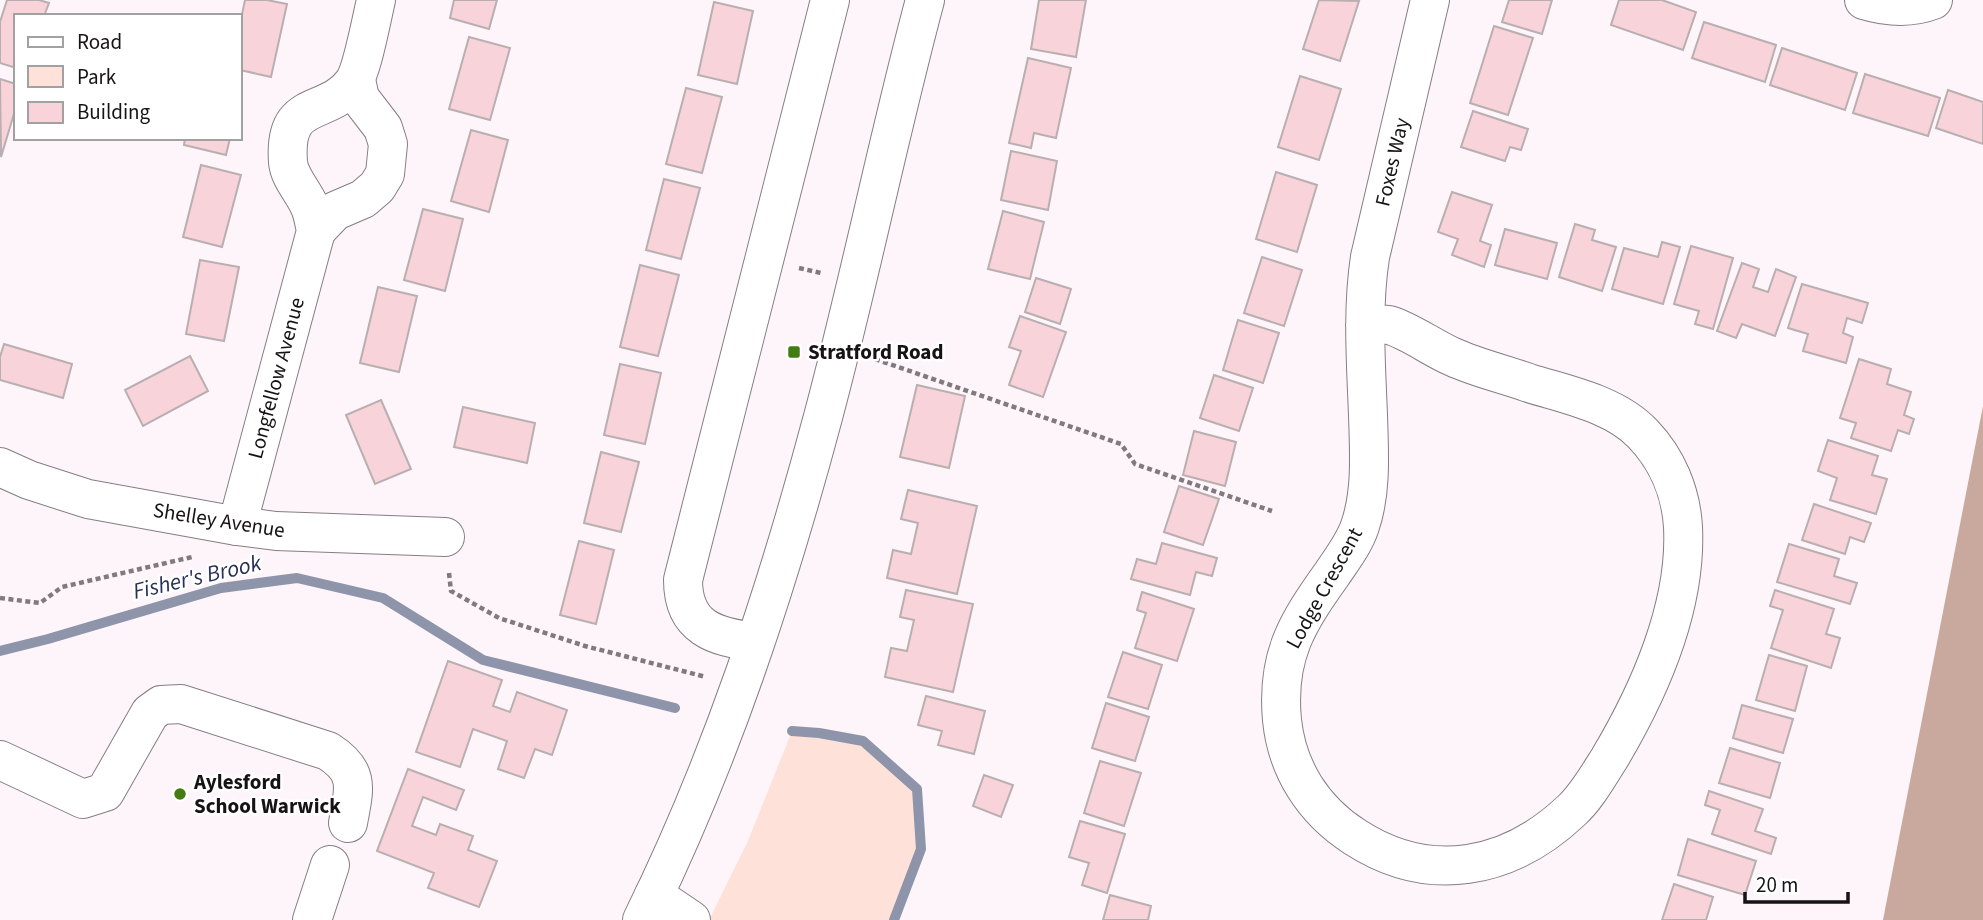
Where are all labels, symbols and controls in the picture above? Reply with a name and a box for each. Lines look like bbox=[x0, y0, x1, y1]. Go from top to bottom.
legend bbox=[14, 14, 242, 140]
text: Road bbox=[77, 27, 122, 57]
text: Park bbox=[77, 62, 117, 92]
text: Building bbox=[77, 97, 151, 127]
street label: Foxes Way bbox=[1367, 115, 1417, 209]
street label: Longfellow Avenue bbox=[240, 294, 312, 462]
place label: Stratford Road bbox=[808, 337, 943, 367]
marker: Stratford Road bbox=[786, 344, 802, 360]
street label: Shelley Avenue bbox=[151, 495, 287, 545]
street label: Lodge Crescent bbox=[1278, 522, 1370, 654]
water label: Fisher's Brook bbox=[130, 546, 265, 608]
place label: Aylesford School Warwick bbox=[193, 767, 341, 821]
marker: Aylesford School Warwick bbox=[172, 786, 188, 802]
scale bar bbox=[1745, 860, 1848, 904]
text: 20 m bbox=[1756, 870, 1798, 900]

